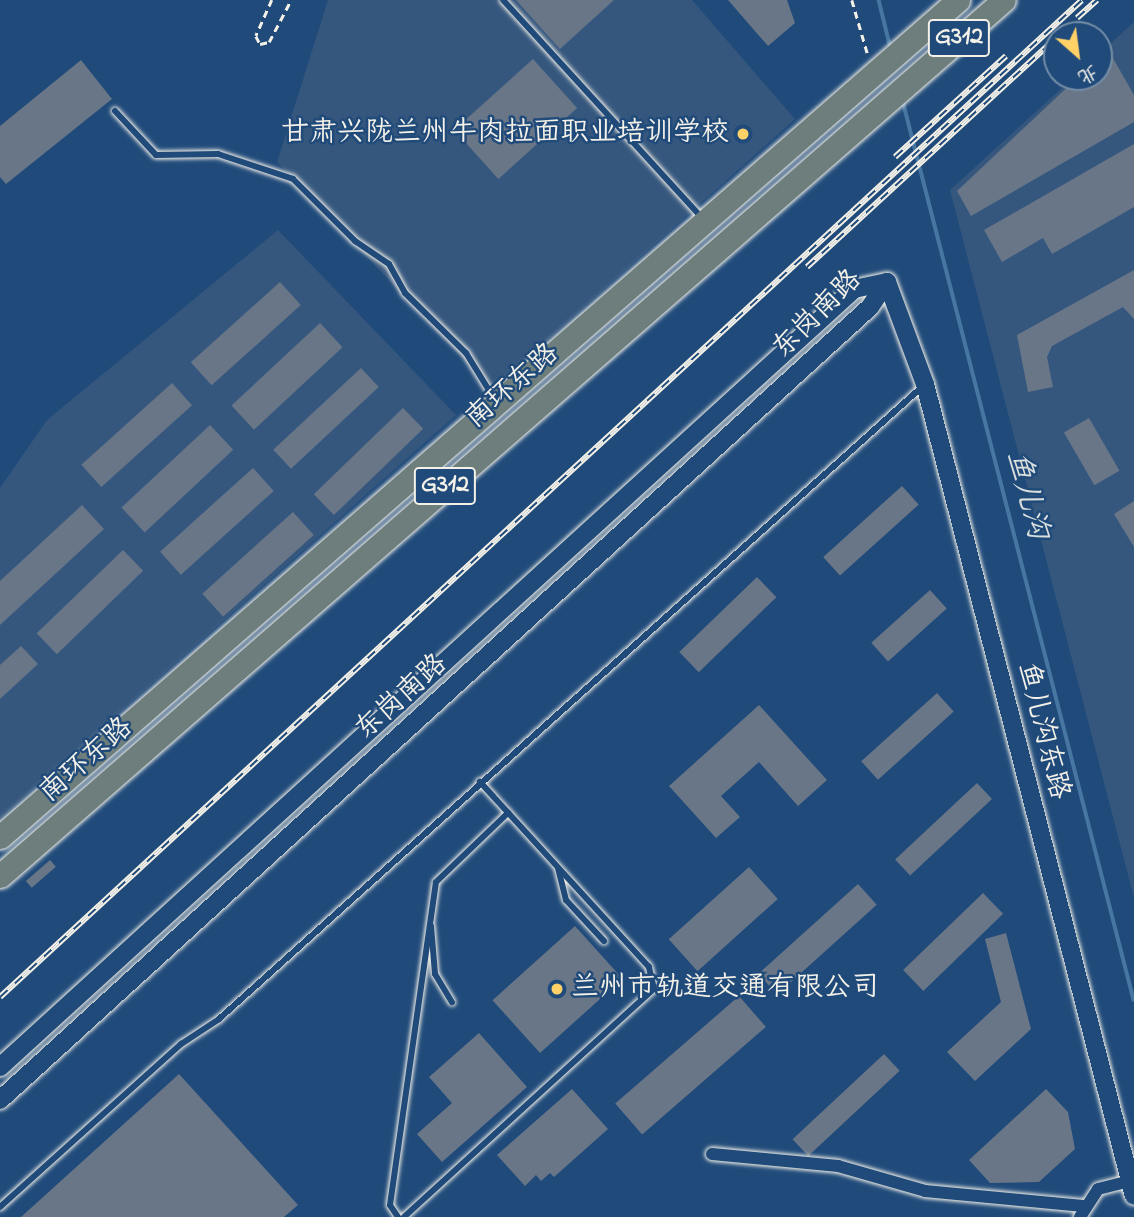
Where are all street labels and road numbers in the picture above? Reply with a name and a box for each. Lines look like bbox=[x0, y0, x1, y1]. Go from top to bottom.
road number: G312 bbox=[928, 16, 990, 60]
street label: 东岗南路 bbox=[767, 264, 869, 366]
street label: 南环东路 bbox=[460, 338, 566, 436]
road number: G312 bbox=[414, 464, 476, 508]
street label: 东岗南路 bbox=[349, 648, 455, 748]
street label: 鱼儿沟东路 bbox=[1009, 659, 1075, 803]
street label: 南环东路 bbox=[34, 712, 140, 810]

